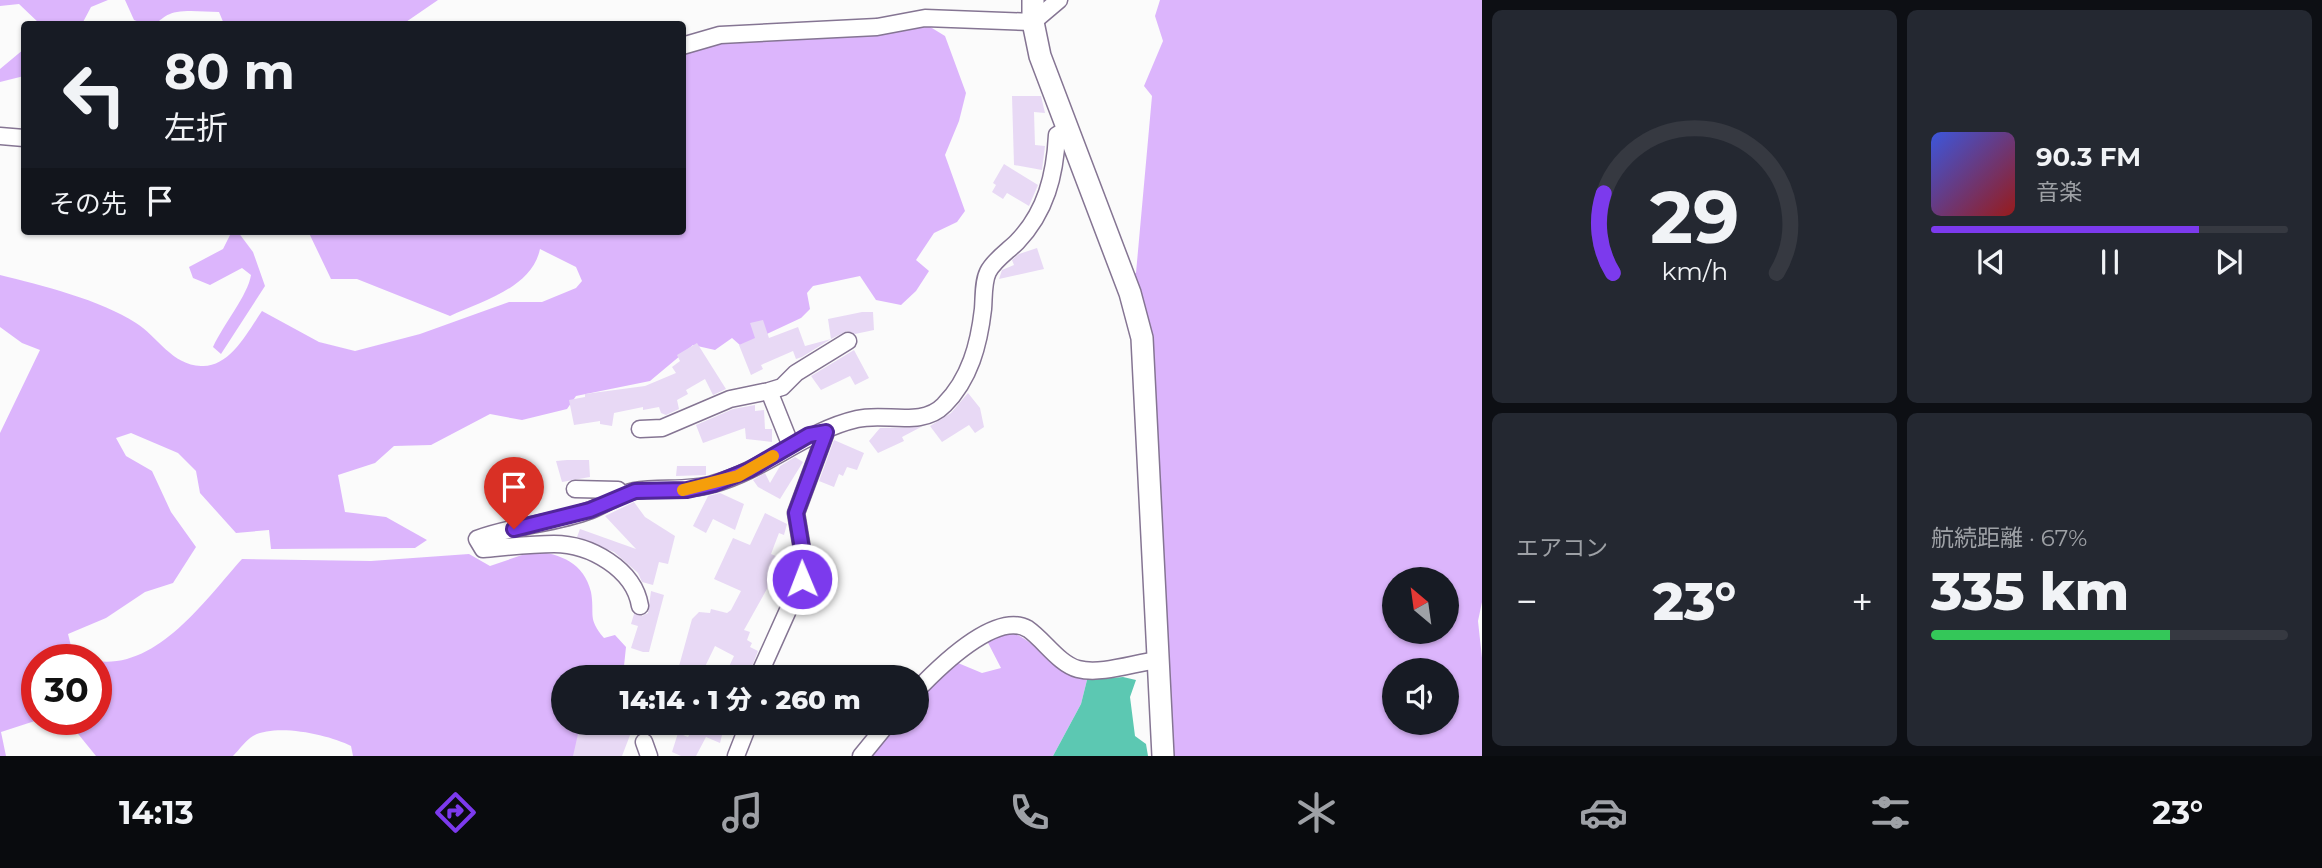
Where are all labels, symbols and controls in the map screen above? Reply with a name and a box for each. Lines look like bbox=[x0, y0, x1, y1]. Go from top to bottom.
text: 80 m bbox=[164, 42, 295, 101]
icon: left bbox=[49, 49, 140, 140]
text: 左折 bbox=[164, 108, 228, 147]
text: 90.3 FM bbox=[2036, 141, 2141, 173]
text: 29 bbox=[1650, 173, 1739, 261]
text: 音楽 bbox=[2036, 178, 2082, 206]
icon: arrive bbox=[141, 182, 179, 220]
text: その先 bbox=[49, 188, 127, 220]
icon: previous bbox=[1972, 243, 2010, 281]
icon: pause bbox=[2091, 243, 2129, 281]
icon: next bbox=[2210, 243, 2248, 281]
text: km/h bbox=[1661, 256, 1728, 286]
pin bbox=[484, 457, 544, 529]
icon: arrive bbox=[495, 468, 533, 506]
text: 航続距離 · 67% bbox=[1931, 524, 2087, 552]
text: エアコン bbox=[1516, 534, 1608, 562]
position arrow bbox=[765, 542, 839, 616]
text: 335 km bbox=[1931, 560, 2129, 623]
north arrow bbox=[1382, 567, 1460, 644]
map controls bbox=[1382, 567, 1459, 735]
text: 23° bbox=[1653, 570, 1736, 633]
text: − bbox=[1516, 578, 1538, 625]
text: + bbox=[1851, 578, 1873, 625]
speed limit sign: 30 bbox=[21, 644, 112, 735]
button: sound bbox=[1382, 658, 1459, 735]
text: 14:14 · 1 分 · 260 m bbox=[619, 684, 861, 716]
icon: directions bbox=[431, 788, 480, 837]
icon: music bbox=[718, 788, 767, 837]
icon: phone bbox=[1005, 788, 1054, 837]
icon: climate bbox=[1292, 788, 1341, 837]
icon: car bbox=[1579, 788, 1628, 837]
icon: filters bbox=[1866, 788, 1915, 837]
text: 14:13 bbox=[119, 793, 194, 832]
text: 23° bbox=[2152, 793, 2203, 832]

